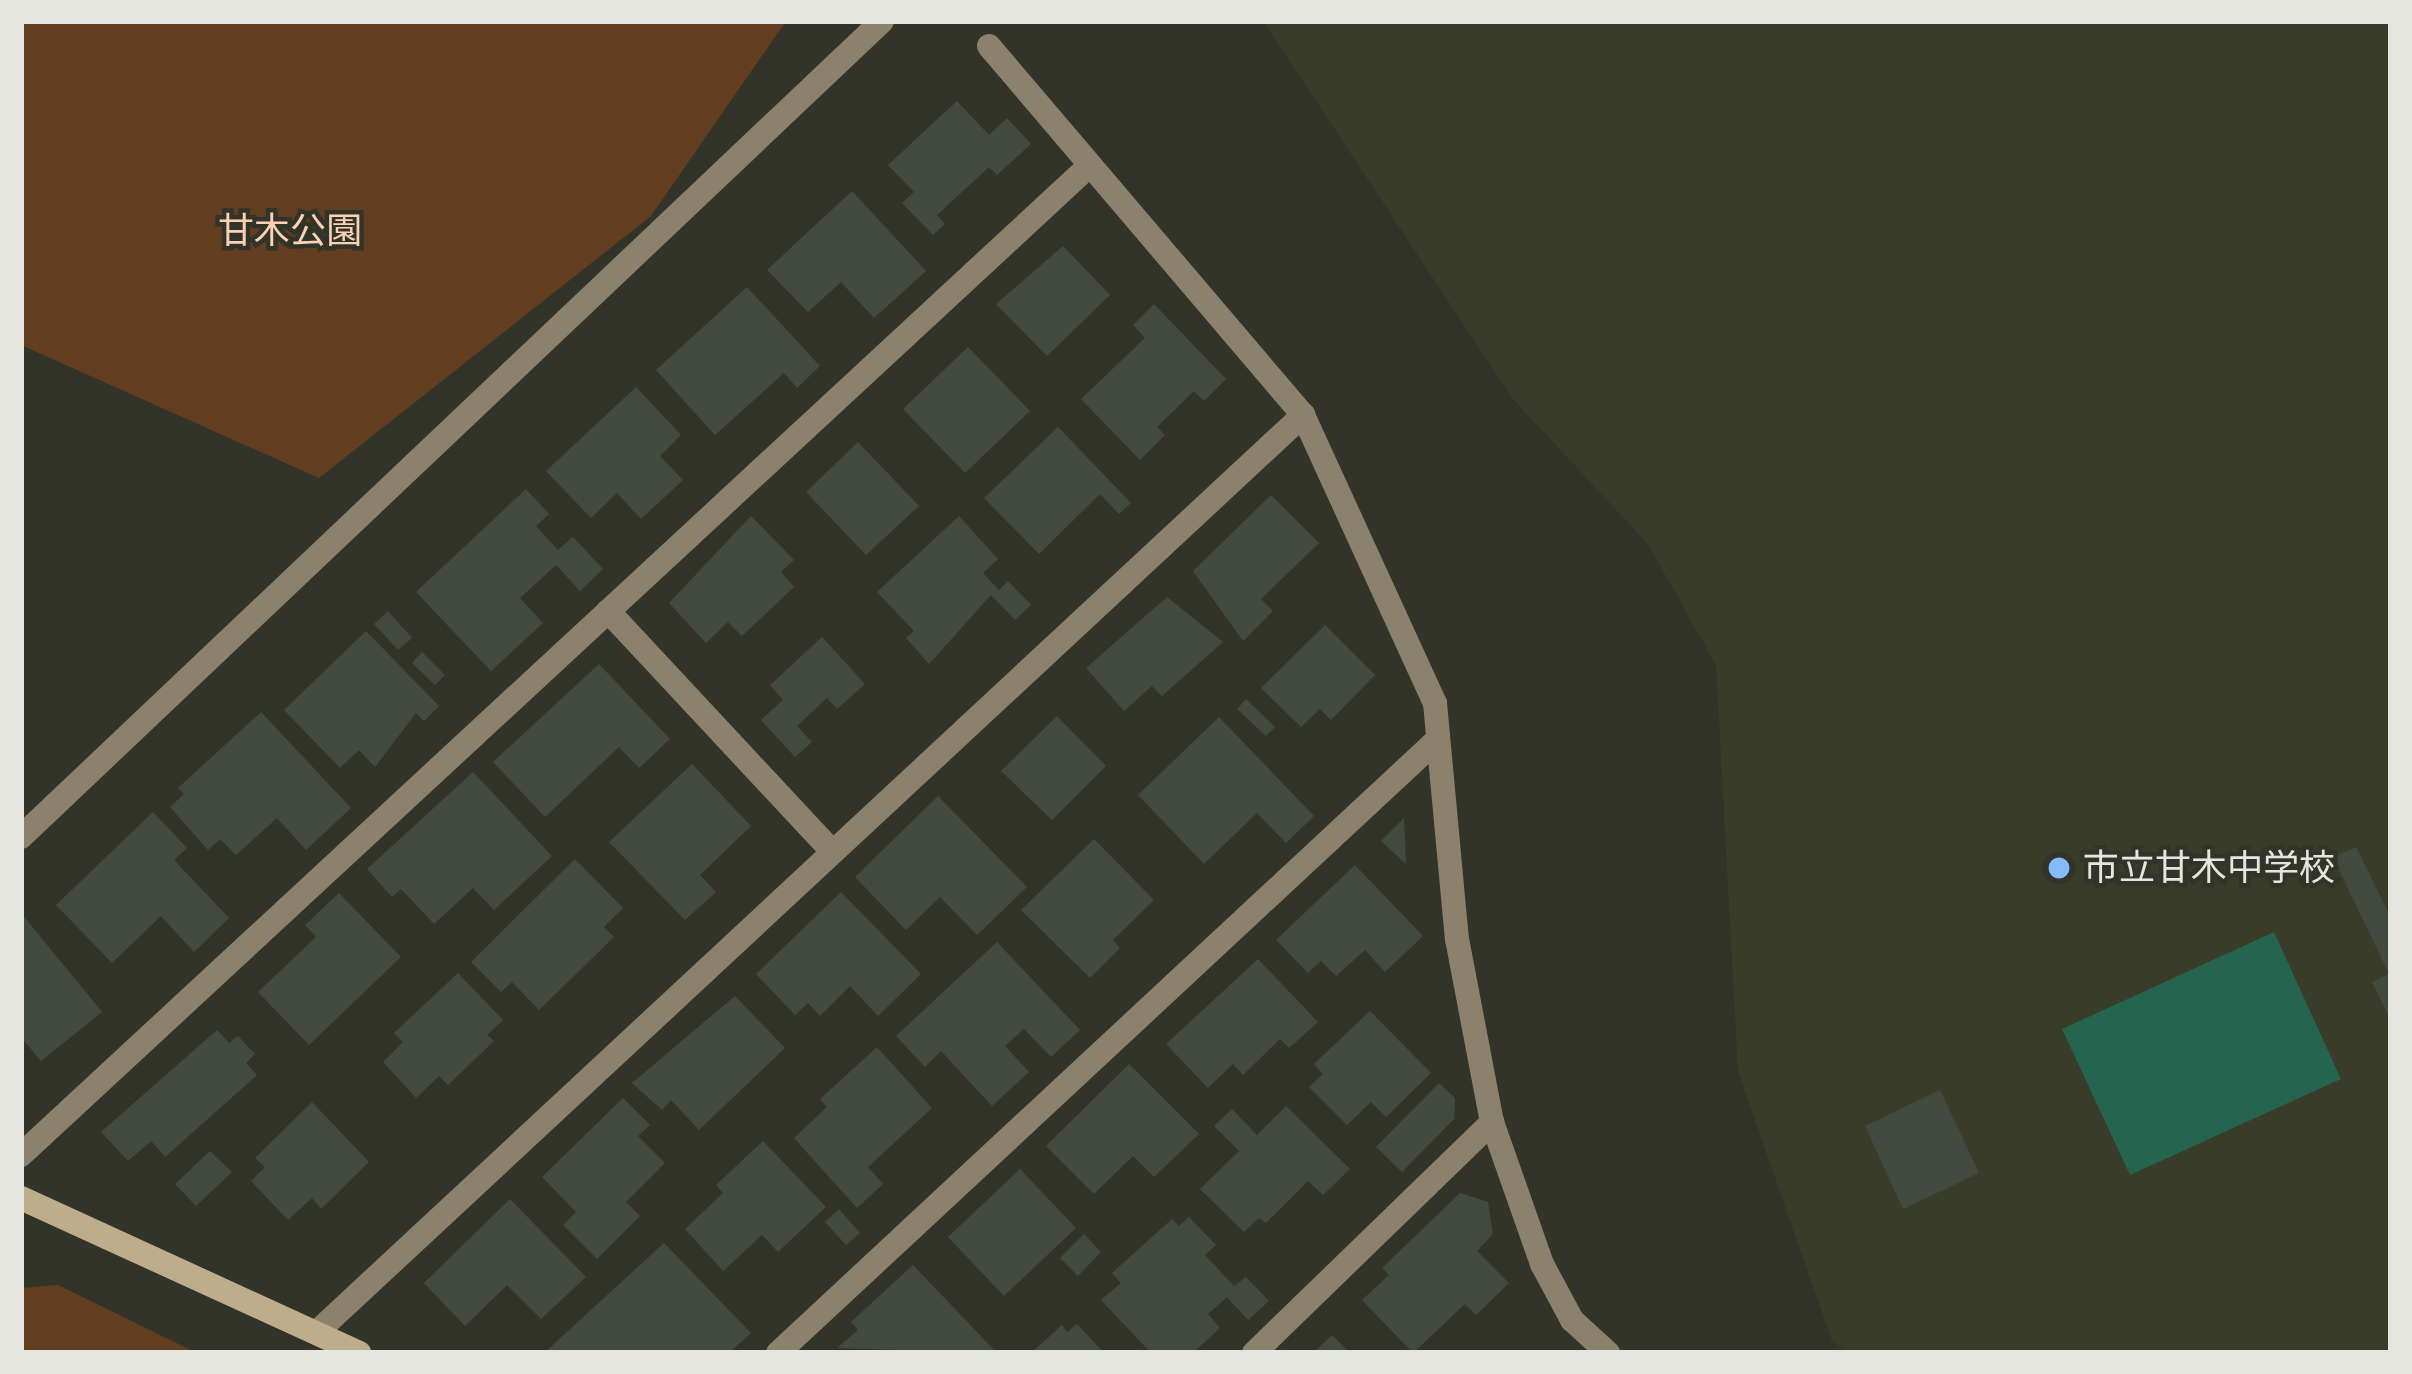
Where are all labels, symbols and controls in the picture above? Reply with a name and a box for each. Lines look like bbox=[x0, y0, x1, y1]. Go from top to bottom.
park label: 甘木公園 bbox=[218, 209, 362, 253]
place label: 市立甘木中学校 bbox=[2083, 846, 2335, 890]
marker: 市立甘木中学校 bbox=[2046, 855, 2072, 881]

